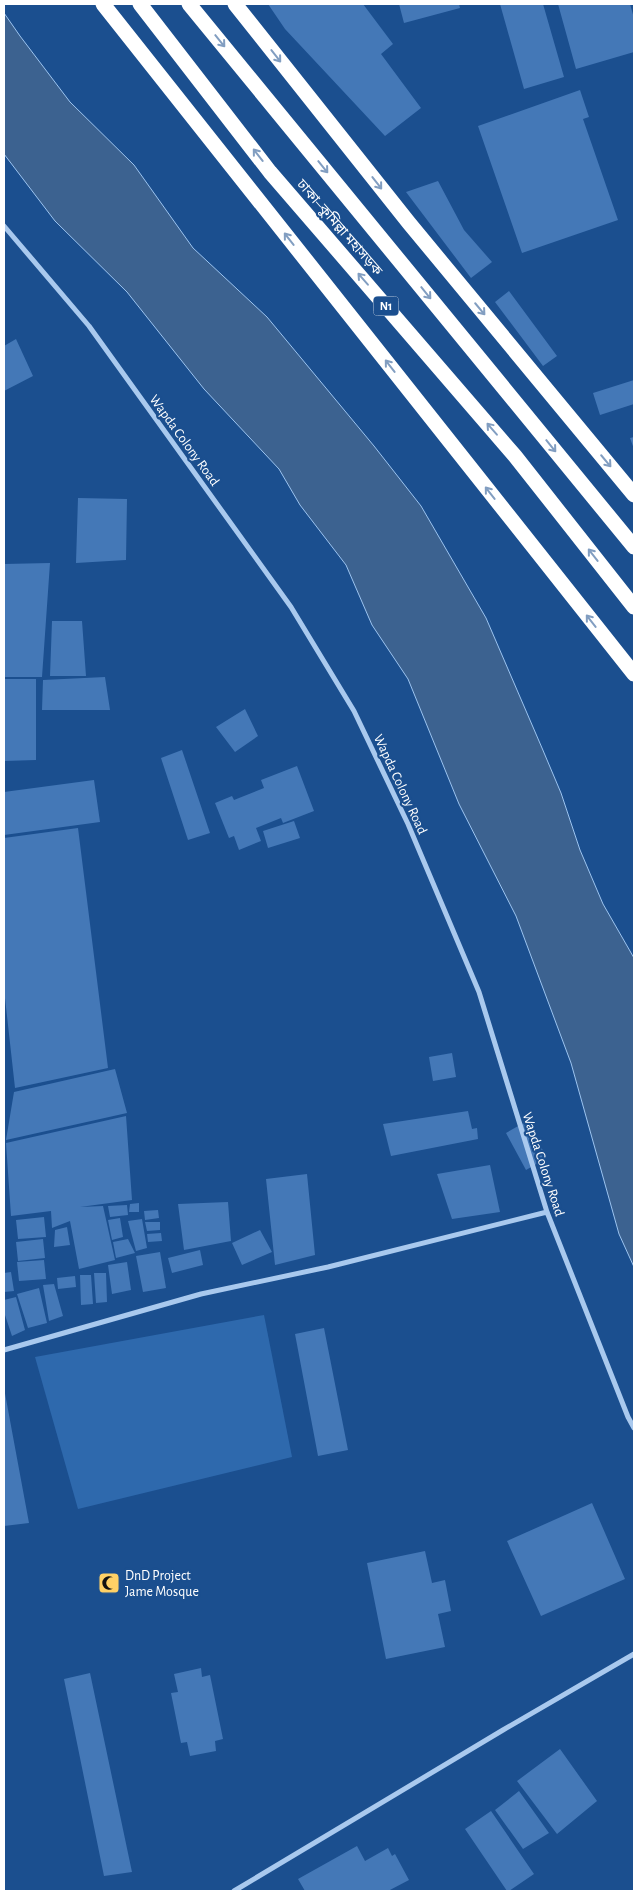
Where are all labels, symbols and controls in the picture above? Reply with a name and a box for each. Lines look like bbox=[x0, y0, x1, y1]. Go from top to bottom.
one-way arrow bbox=[215, 35, 226, 48]
one-way arrow bbox=[271, 49, 282, 62]
one-way arrow bbox=[252, 149, 263, 162]
one-way arrow bbox=[318, 160, 329, 173]
street label: ঢাকা–কুমিল্লা মহাসড়ক bbox=[293, 175, 386, 279]
one-way arrow bbox=[372, 176, 383, 189]
one-way arrow bbox=[283, 232, 294, 245]
one-way arrow bbox=[357, 273, 368, 286]
one-way arrow bbox=[421, 286, 432, 299]
road number: N1 bbox=[374, 296, 398, 316]
one-way arrow bbox=[475, 302, 486, 315]
one-way arrow bbox=[384, 360, 395, 373]
street label: Wapda Colony Road bbox=[147, 393, 222, 489]
one-way arrow bbox=[486, 422, 497, 435]
one-way arrow bbox=[546, 439, 557, 452]
one-way arrow bbox=[601, 454, 612, 467]
one-way arrow bbox=[485, 487, 496, 500]
one-way arrow bbox=[588, 549, 599, 562]
one-way arrow bbox=[586, 614, 597, 627]
street label: Wapda Colony Road bbox=[371, 732, 429, 837]
street label: Wapda Colony Road bbox=[520, 1111, 566, 1218]
place label: DnD Project Jame Mosque bbox=[125, 1569, 199, 1599]
mosque icon: DnD Project Jame Mosque bbox=[97, 1571, 121, 1595]

